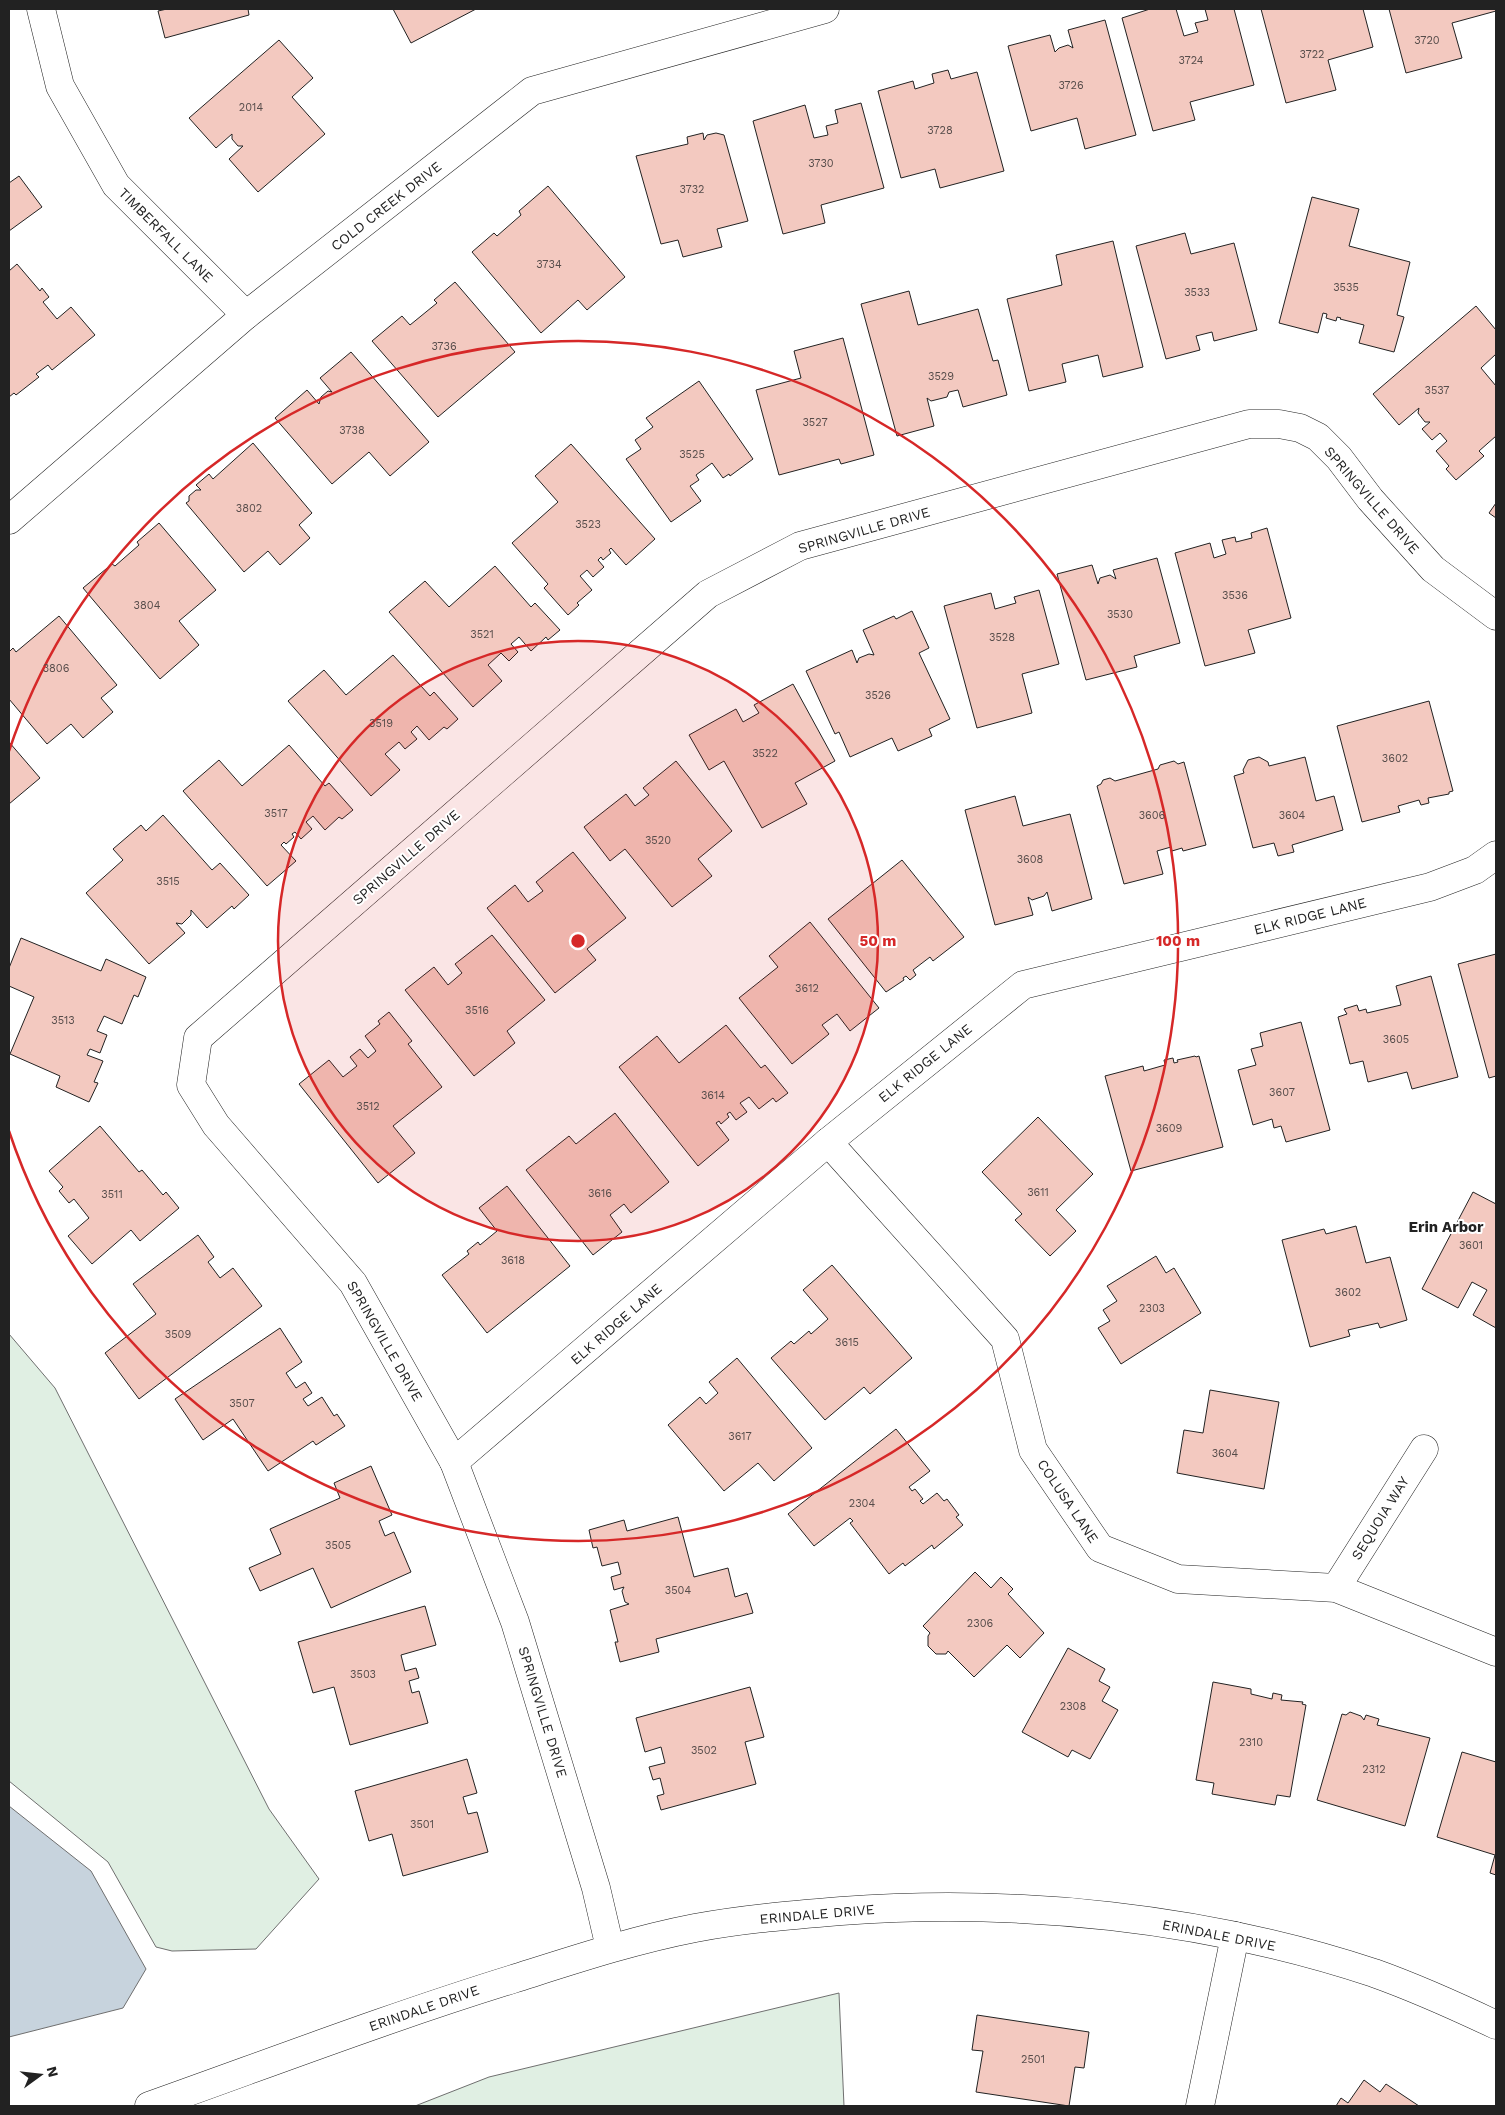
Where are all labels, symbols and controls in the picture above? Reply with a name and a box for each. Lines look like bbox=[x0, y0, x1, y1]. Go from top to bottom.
house number: 3720 bbox=[1414, 34, 1440, 47]
house number: 3722 bbox=[1300, 48, 1324, 61]
house number: 3724 bbox=[1179, 54, 1204, 67]
house number: 3726 bbox=[1058, 79, 1084, 92]
house number: 2014 bbox=[239, 101, 263, 114]
house number: 3728 bbox=[927, 124, 953, 137]
house number: 3730 bbox=[808, 157, 834, 170]
street label: COLD CREEK DRIVE bbox=[328, 158, 444, 254]
house number: 3732 bbox=[680, 183, 704, 196]
street label: TIMBERFALL LANE bbox=[116, 185, 216, 285]
house number: 3734 bbox=[536, 258, 562, 271]
house number: 3535 bbox=[1333, 281, 1359, 294]
house number: 3533 bbox=[1184, 286, 1210, 299]
house number: 3736 bbox=[431, 340, 457, 353]
house number: 3529 bbox=[928, 370, 954, 383]
house number: 3537 bbox=[1425, 384, 1449, 397]
house number: 3527 bbox=[802, 416, 828, 429]
house number: 3738 bbox=[339, 424, 365, 437]
street label: SPRINGVILLE DRIVE bbox=[1321, 443, 1423, 557]
house number: 3525 bbox=[679, 448, 705, 461]
house number: 3802 bbox=[236, 502, 262, 515]
street label: SPRINGVILLE DRIVE bbox=[796, 503, 932, 556]
house number: 3523 bbox=[575, 518, 601, 531]
house number: 3536 bbox=[1222, 589, 1248, 602]
house number: 3804 bbox=[134, 599, 161, 612]
house number: 3530 bbox=[1107, 608, 1133, 621]
house number: 3521 bbox=[470, 628, 494, 641]
house number: 3528 bbox=[989, 631, 1015, 644]
house number: 3806 bbox=[43, 662, 70, 675]
house number: 3526 bbox=[865, 689, 891, 702]
house number: 3519 bbox=[369, 717, 393, 730]
house number: 3522 bbox=[752, 747, 778, 760]
house number: 3602 bbox=[1382, 752, 1408, 765]
street label: SPRINGVILLE DRIVE bbox=[349, 806, 463, 908]
house number: 3517 bbox=[264, 807, 288, 820]
house number: 3606 bbox=[1139, 809, 1166, 822]
house number: 3604 bbox=[1279, 809, 1306, 822]
house number: 3520 bbox=[645, 834, 671, 847]
house number: 3608 bbox=[1017, 853, 1044, 866]
house number: 3515 bbox=[156, 875, 180, 888]
street label: ELK RIDGE LANE bbox=[1252, 894, 1368, 938]
centre of rings bbox=[569, 932, 587, 950]
text: 50 m bbox=[860, 932, 896, 950]
text: 100 m bbox=[1156, 932, 1200, 950]
house number: 3612 bbox=[795, 982, 819, 995]
house number: 3516 bbox=[465, 1004, 489, 1017]
house number: 3513 bbox=[51, 1014, 75, 1027]
street label: ELK RIDGE LANE bbox=[875, 1020, 975, 1105]
house number: 3605 bbox=[1383, 1033, 1409, 1046]
house number: 3607 bbox=[1269, 1086, 1295, 1099]
house number: 3614 bbox=[701, 1089, 725, 1102]
house number: 3512 bbox=[356, 1100, 380, 1113]
house number: 3609 bbox=[1156, 1122, 1183, 1135]
house number: 3611 bbox=[1027, 1186, 1049, 1199]
house number: 3616 bbox=[588, 1187, 612, 1200]
house number: 3511 bbox=[101, 1188, 123, 1201]
district label: Erin Arbor bbox=[1409, 1218, 1484, 1236]
house number: 3601 bbox=[1459, 1239, 1483, 1252]
house number: 3618 bbox=[501, 1254, 525, 1267]
street label: SPRINGVILLE DRIVE bbox=[344, 1278, 426, 1404]
street label: ELK RIDGE LANE bbox=[567, 1280, 665, 1368]
house number: 3602 bbox=[1335, 1286, 1361, 1299]
house number: 2303 bbox=[1139, 1302, 1165, 1315]
house number: 3509 bbox=[165, 1328, 191, 1341]
house number: 3615 bbox=[835, 1336, 859, 1349]
house number: 3507 bbox=[229, 1397, 255, 1410]
house number: 3617 bbox=[728, 1430, 752, 1443]
house number: 3604 bbox=[1212, 1447, 1239, 1460]
street label: COLUSA LANE bbox=[1034, 1456, 1102, 1546]
street label: SEQUOIA WAY bbox=[1348, 1473, 1412, 1563]
house number: 2304 bbox=[849, 1497, 875, 1510]
house number: 3505 bbox=[325, 1539, 351, 1552]
house number: 3504 bbox=[665, 1584, 691, 1597]
house number: 2306 bbox=[967, 1617, 993, 1630]
street label: SPRINGVILLE DRIVE bbox=[515, 1644, 571, 1780]
house number: 3503 bbox=[350, 1668, 376, 1681]
house number: 2308 bbox=[1060, 1700, 1086, 1713]
house number: 2310 bbox=[1239, 1736, 1263, 1749]
house number: 3502 bbox=[691, 1744, 717, 1757]
house number: 2312 bbox=[1362, 1763, 1386, 1776]
house number: 3501 bbox=[410, 1818, 434, 1831]
street label: ERINDALE DRIVE bbox=[759, 1901, 875, 1927]
street label: ERINDALE DRIVE bbox=[1161, 1916, 1277, 1954]
street label: ERINDALE DRIVE bbox=[367, 1982, 481, 2034]
north arrow bbox=[15, 2050, 65, 2100]
house number: 2501 bbox=[1021, 2053, 1045, 2066]
text: N bbox=[43, 2065, 62, 2079]

